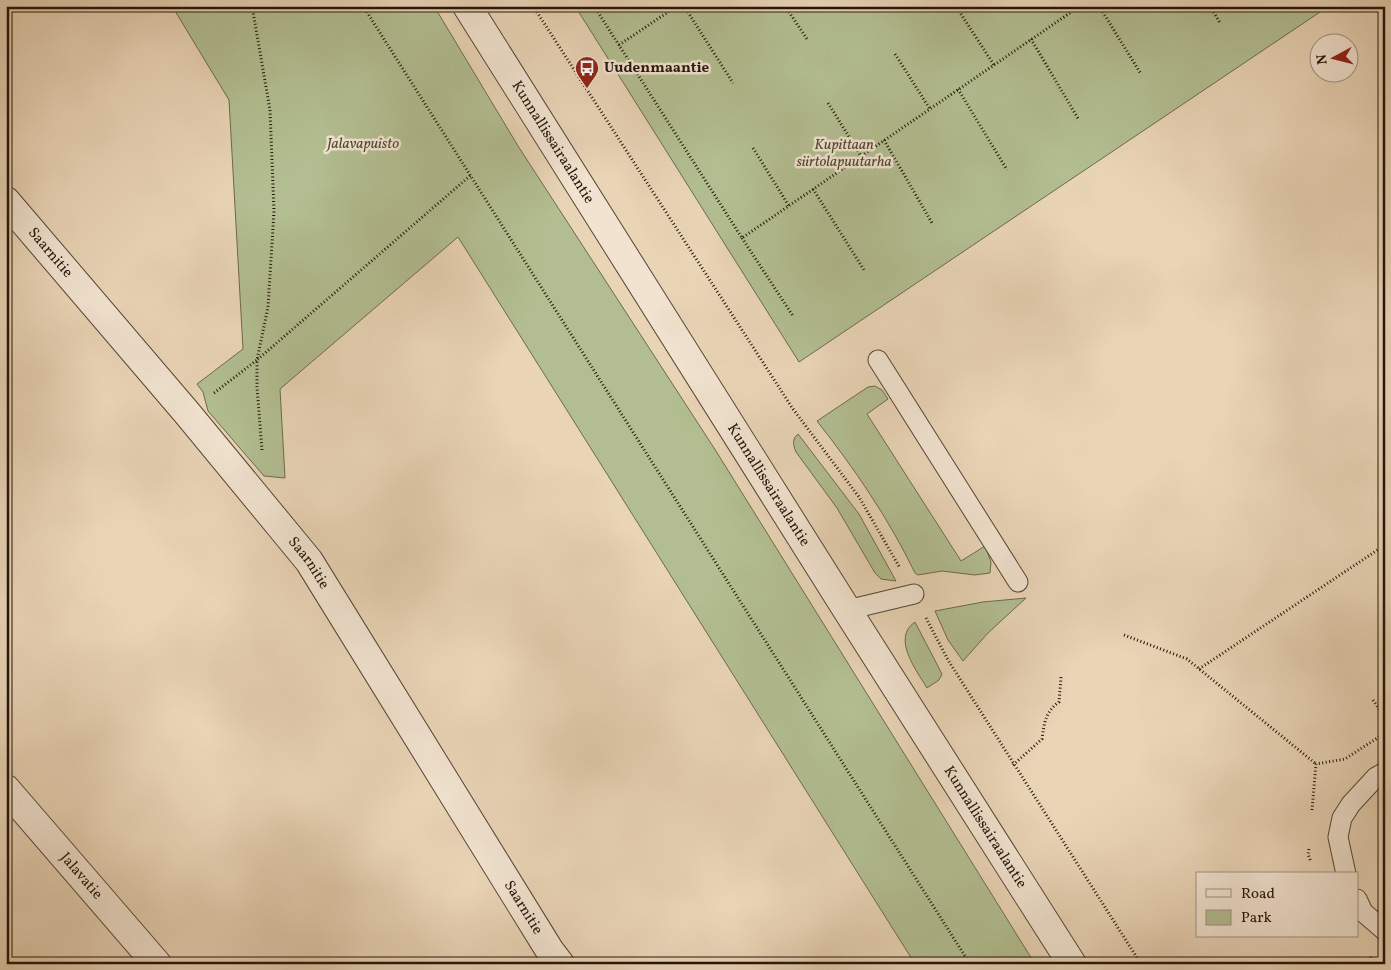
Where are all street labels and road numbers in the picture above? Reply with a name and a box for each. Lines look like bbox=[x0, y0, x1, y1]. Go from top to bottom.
street label: Kunnallissairaalantie bbox=[506, 77, 599, 208]
street label: Saarnitie bbox=[23, 223, 78, 282]
street label: Kunnallissairaalantie bbox=[722, 420, 815, 551]
street label: Saarnitie bbox=[283, 532, 334, 593]
street label: Kunnallissairaalantie bbox=[938, 762, 1032, 893]
street label: Jalavatie bbox=[55, 848, 107, 904]
street label: Saarnitie bbox=[498, 877, 548, 939]

